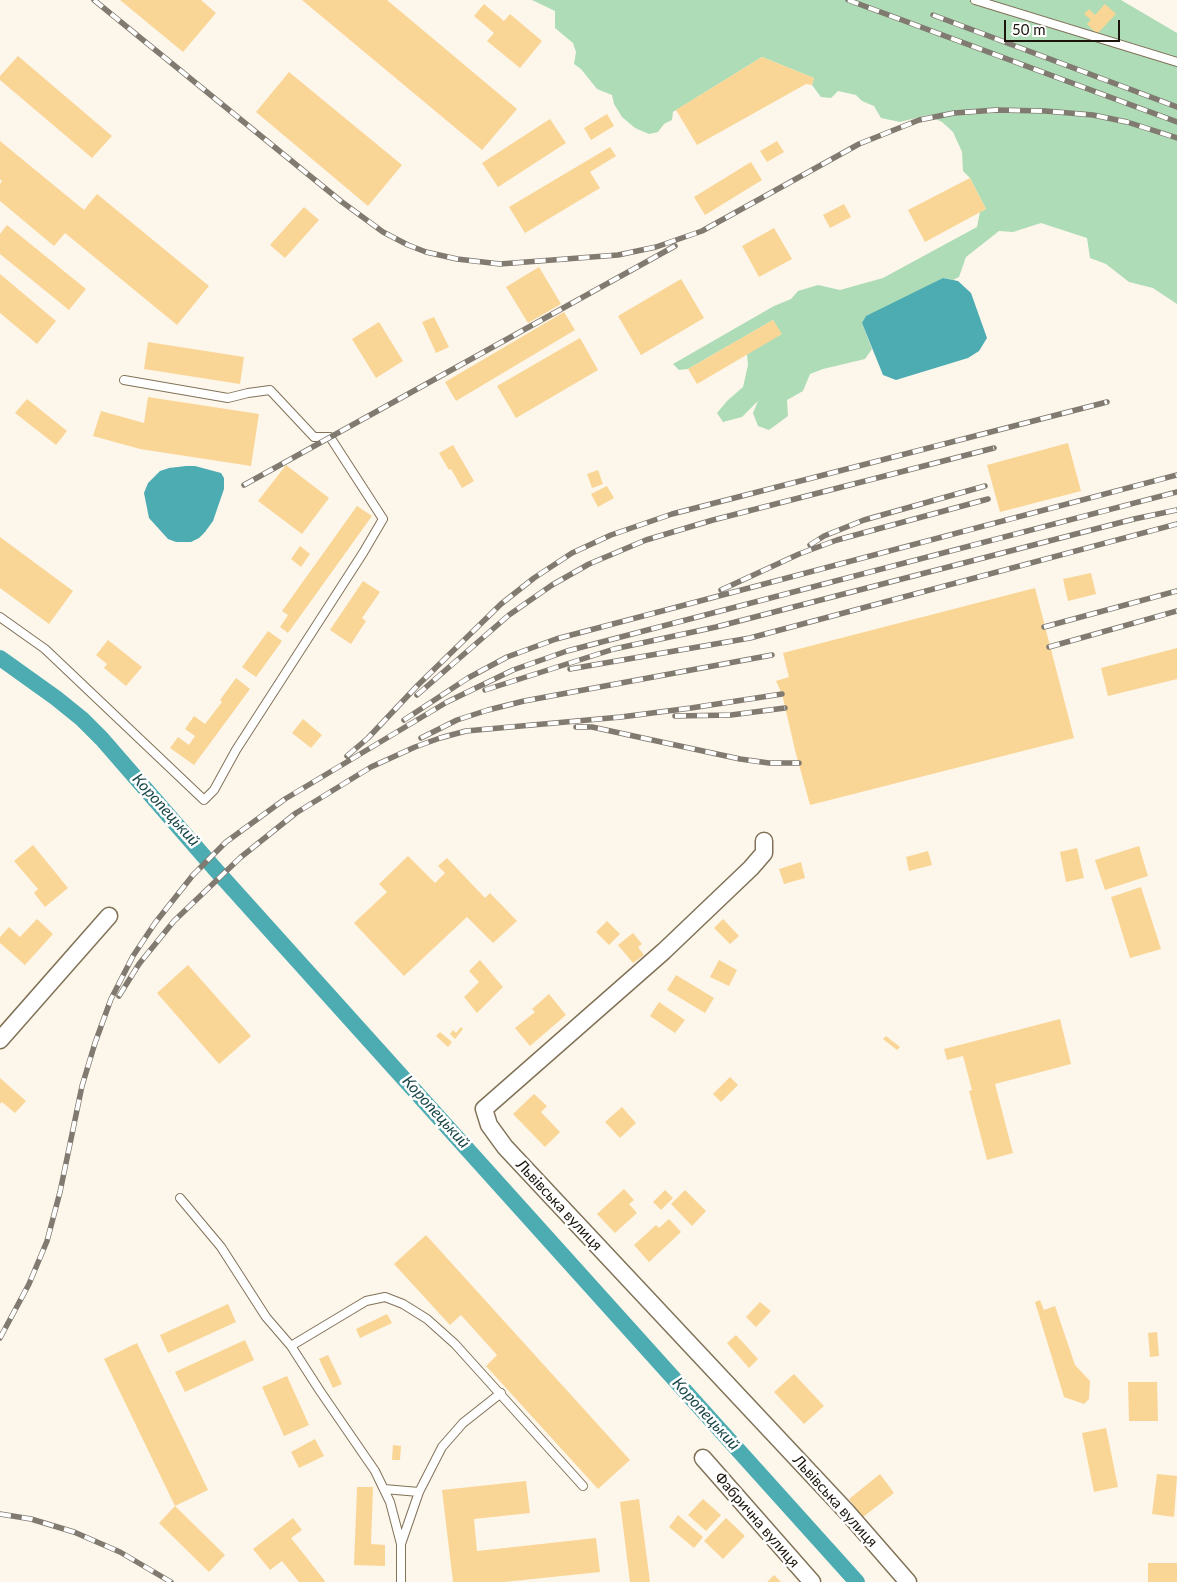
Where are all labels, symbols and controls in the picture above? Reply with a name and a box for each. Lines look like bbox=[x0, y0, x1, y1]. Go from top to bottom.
scale bar bbox=[1007, 10, 1123, 42]
text: 50 m bbox=[1012, 20, 1046, 38]
water label: Коропецький bbox=[128, 770, 204, 850]
water label: Коропецький bbox=[398, 1072, 474, 1152]
street label: Львівська вулиця bbox=[512, 1156, 606, 1254]
water label: Коропецький bbox=[668, 1374, 744, 1454]
street label: Львівська вулиця bbox=[789, 1451, 881, 1551]
street label: Фабрична вулиця bbox=[711, 1469, 803, 1571]

